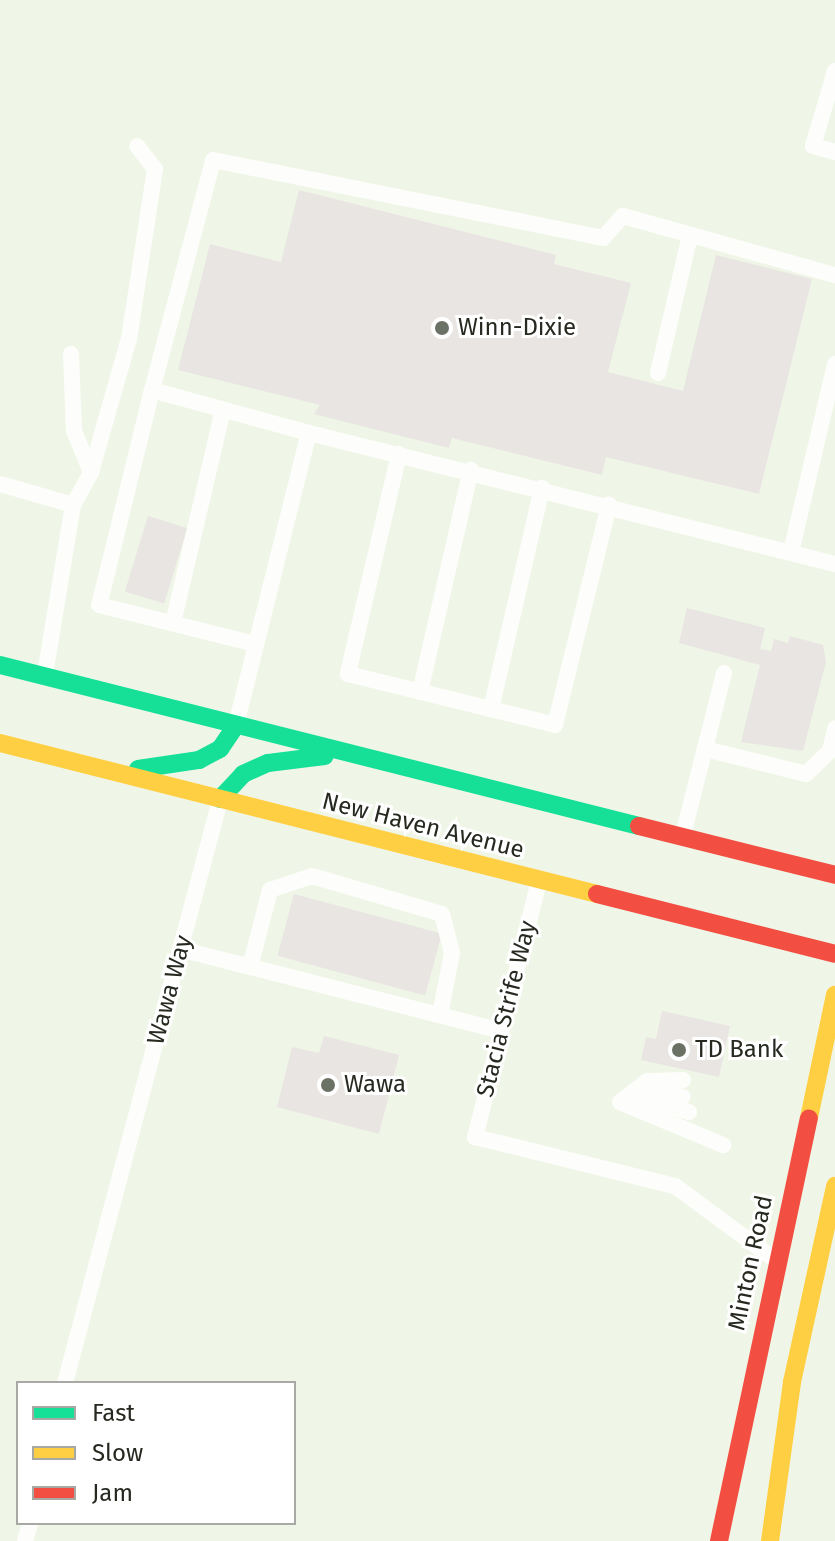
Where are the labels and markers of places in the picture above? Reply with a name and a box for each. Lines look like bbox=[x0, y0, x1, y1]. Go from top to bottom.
place label: Winn-Dixie bbox=[458, 314, 576, 342]
marker: Winn-Dixie bbox=[433, 319, 451, 337]
place label: TD Bank bbox=[695, 1036, 783, 1064]
marker: TD Bank bbox=[670, 1041, 688, 1059]
place label: Wawa bbox=[344, 1071, 406, 1099]
marker: Wawa bbox=[319, 1076, 337, 1094]

